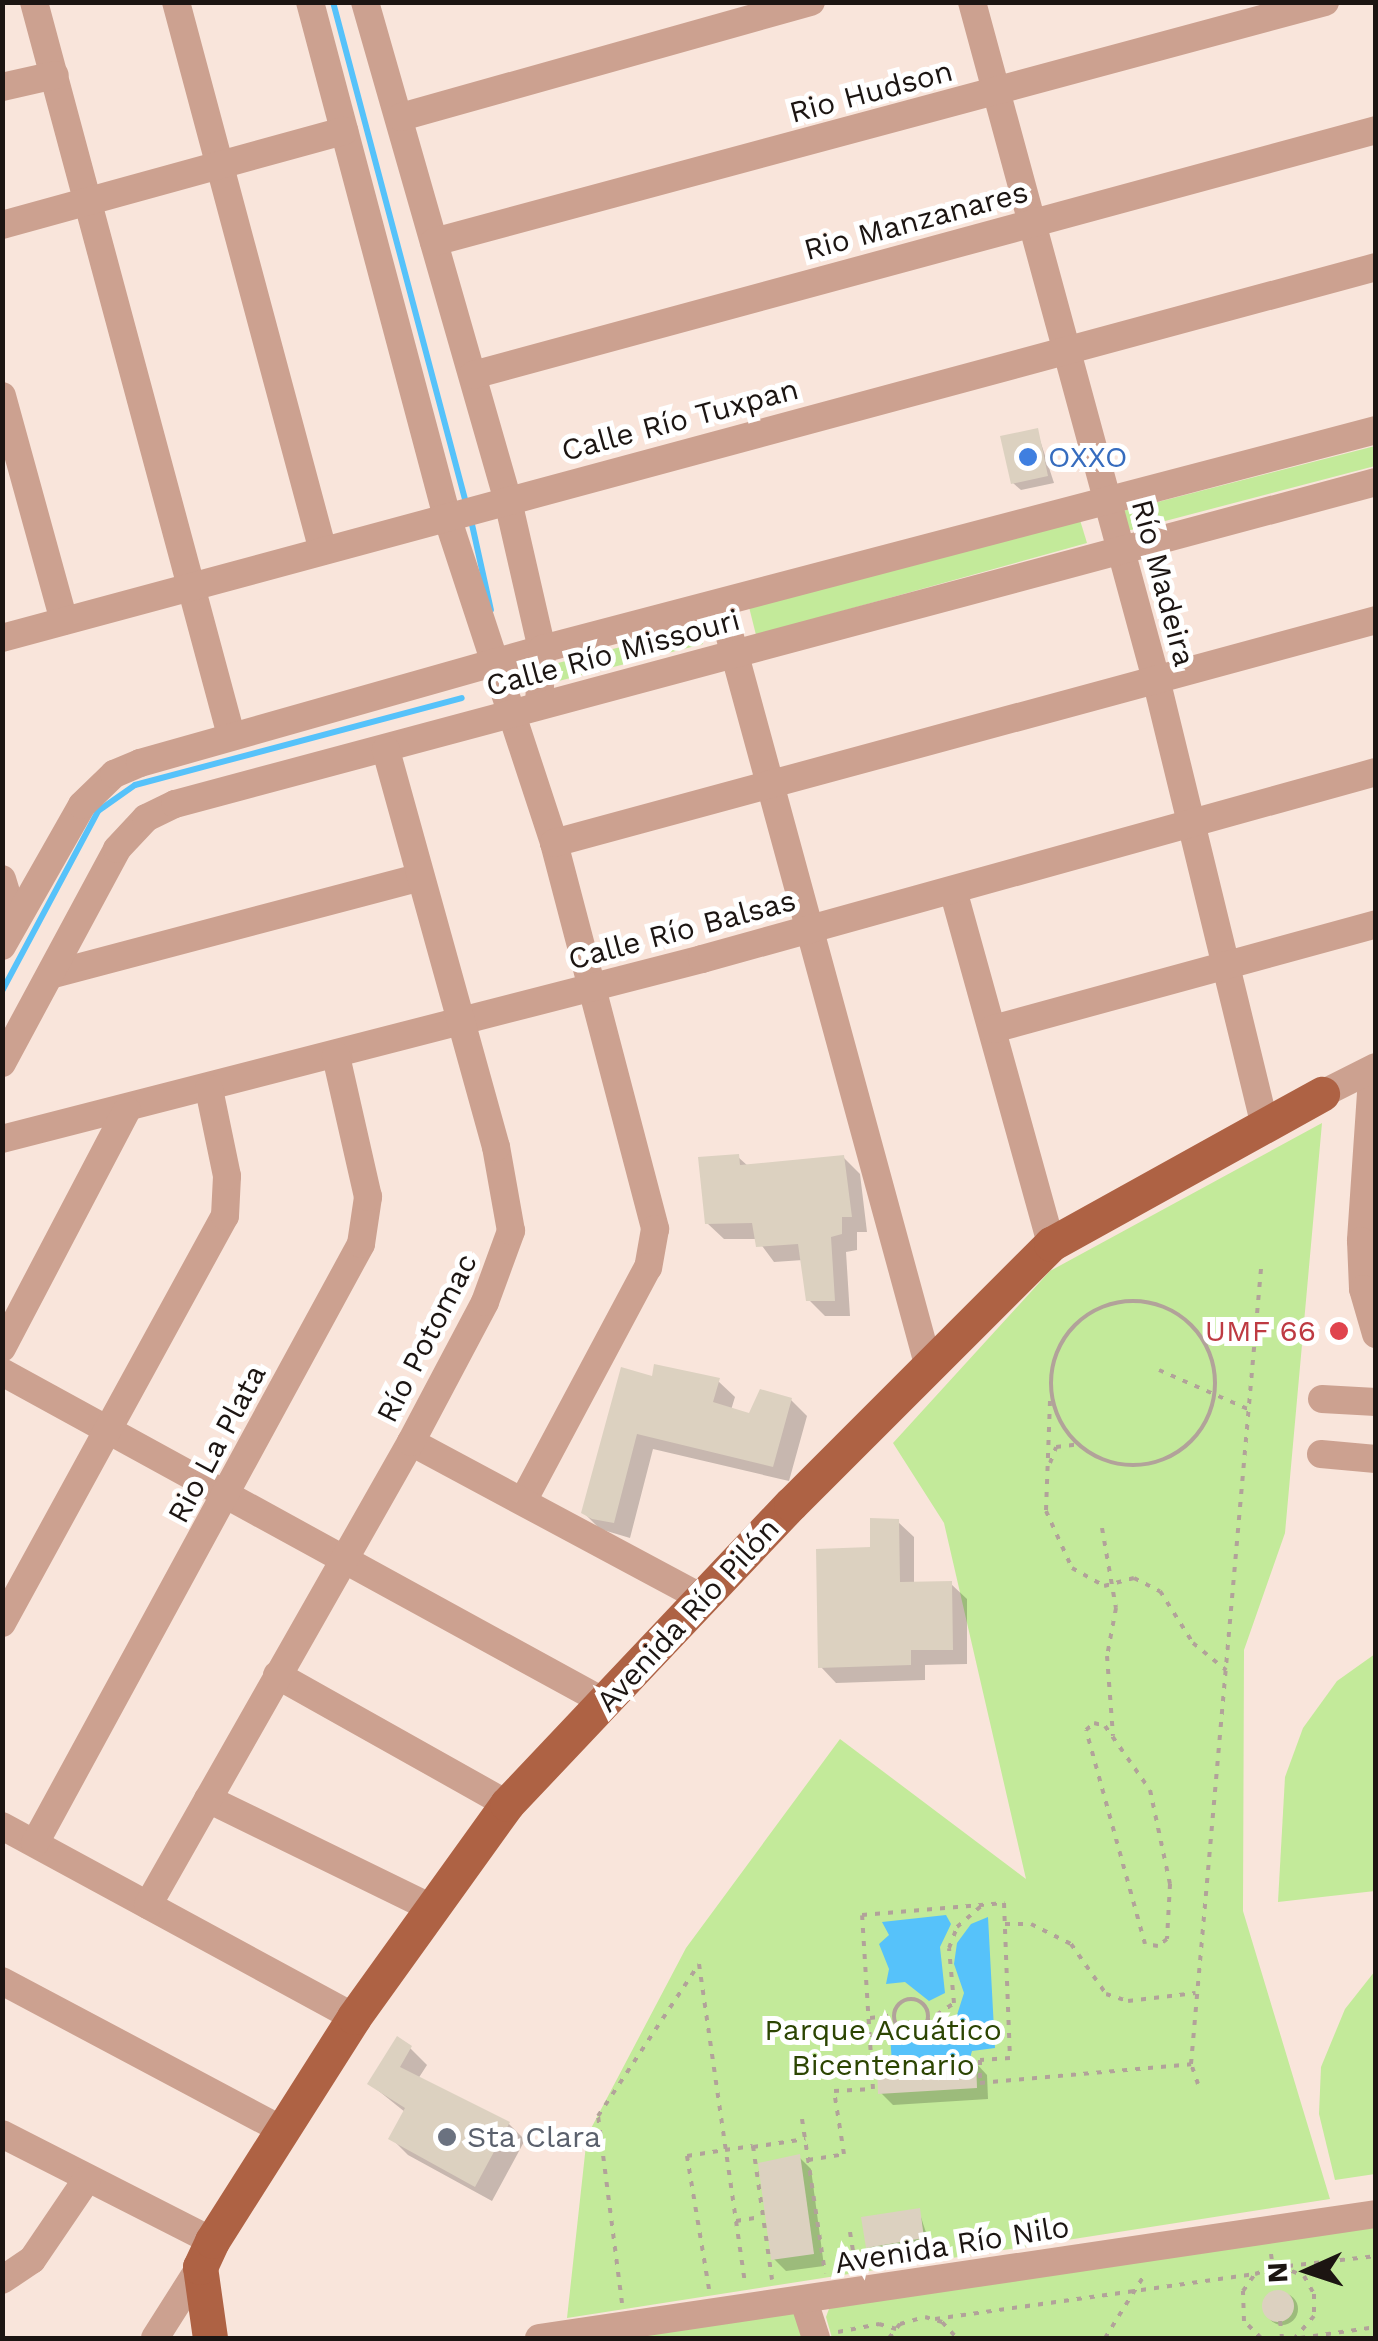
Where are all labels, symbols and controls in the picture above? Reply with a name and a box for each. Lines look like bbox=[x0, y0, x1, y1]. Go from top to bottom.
street label: Rio Hudson bbox=[785, 53, 957, 131]
street label: Rio Manzanares bbox=[800, 174, 1032, 268]
street label: Calle Río Tuxpan bbox=[557, 371, 803, 469]
place label: OXXO bbox=[1048, 439, 1127, 475]
marker: OXXO bbox=[1017, 446, 1039, 468]
street label: Río Madeira bbox=[1123, 496, 1203, 670]
street label: Calle Río Missouri bbox=[482, 602, 744, 704]
street label: Calle Río Balsas bbox=[564, 882, 800, 978]
street label: Río Potomac bbox=[369, 1248, 485, 1428]
place label: UMF 66 bbox=[1204, 1313, 1316, 1349]
marker: UMF 66 bbox=[1326, 1318, 1352, 1344]
street label: Rio La Plata bbox=[160, 1358, 274, 1530]
street label: Avenida Río Pilón bbox=[589, 1510, 787, 1720]
park label: Parque Acuático Bicentenario bbox=[764, 2012, 1002, 2082]
place label: Sta Clara bbox=[467, 2119, 602, 2155]
marker: Sta Clara bbox=[436, 2126, 458, 2148]
street label: Avenida Río Nilo bbox=[832, 2209, 1072, 2281]
north arrow bbox=[1258, 2221, 1358, 2321]
text: N bbox=[1261, 2261, 1295, 2284]

